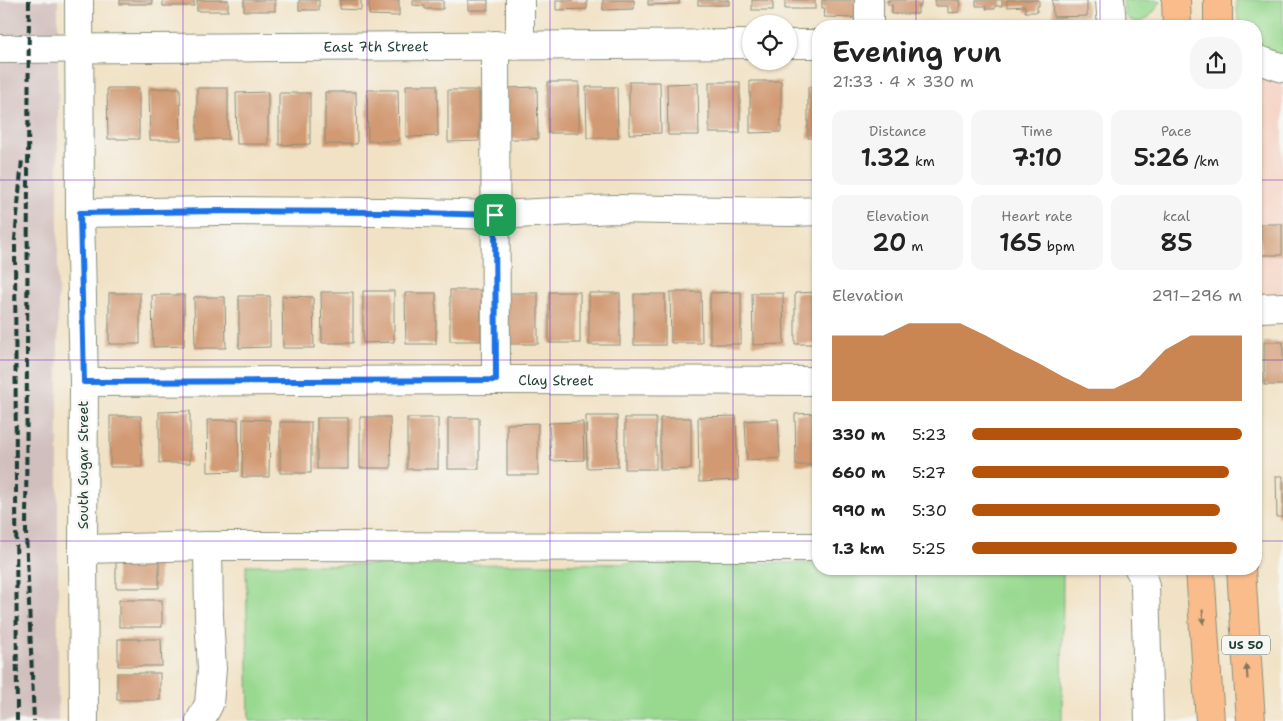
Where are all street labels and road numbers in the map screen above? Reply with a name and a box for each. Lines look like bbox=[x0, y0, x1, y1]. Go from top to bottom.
street label: East 7th Street bbox=[323, 37, 429, 56]
street label: Clay Street bbox=[518, 371, 594, 389]
street label: South Sugar Street bbox=[74, 401, 92, 529]
road number: US 50 bbox=[1222, 636, 1270, 654]

